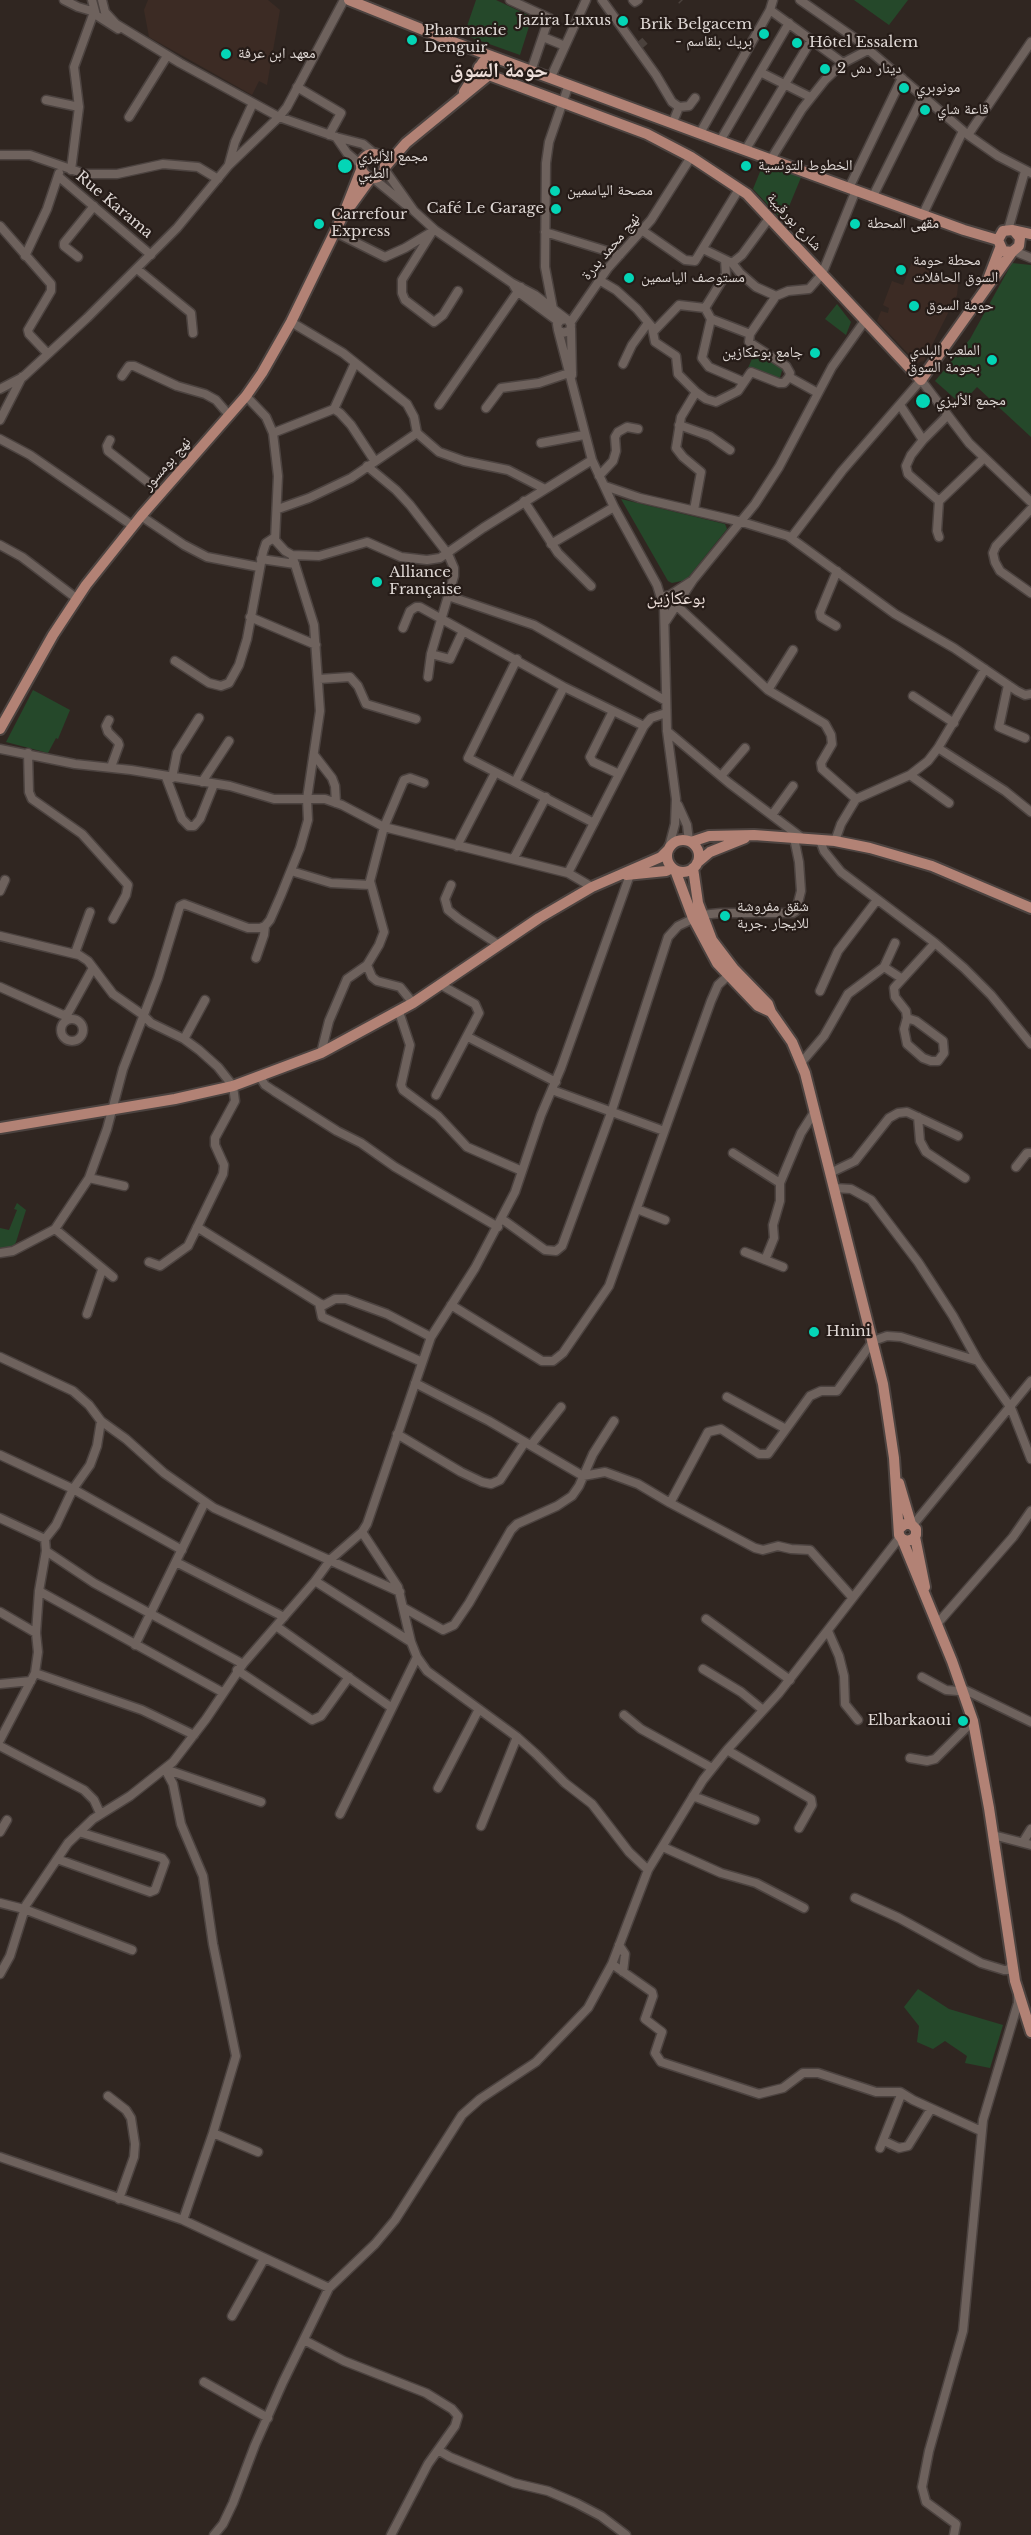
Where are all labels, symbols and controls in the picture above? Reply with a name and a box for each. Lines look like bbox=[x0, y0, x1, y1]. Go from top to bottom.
place label: Jazira Luxus bbox=[517, 12, 611, 30]
marker: Jazira Luxus bbox=[616, 14, 630, 28]
place label: Brik Belgacem - بريك بلقاسم bbox=[640, 16, 752, 51]
place label: Pharmacie Denguir bbox=[424, 22, 506, 57]
marker: Brik Belgacem - بريك بلقاسم bbox=[757, 27, 771, 41]
marker: Pharmacie Denguir bbox=[405, 33, 419, 47]
place label: Hôtel Essalem bbox=[809, 34, 918, 52]
marker: Hôtel Essalem bbox=[790, 36, 804, 50]
place label: معهد ابن عرفة bbox=[238, 45, 316, 63]
marker: معهد ابن عرفة bbox=[219, 47, 233, 61]
district label: حومة السوق bbox=[450, 58, 548, 84]
place label: 2 دينار دش bbox=[837, 60, 902, 78]
marker: 2 دينار دش bbox=[818, 62, 832, 76]
place label: مونوبري bbox=[916, 79, 960, 97]
marker: مونوبري bbox=[897, 81, 911, 95]
place label: قاعة شاي bbox=[937, 101, 989, 119]
marker: قاعة شاي bbox=[918, 103, 932, 117]
place label: مجمع الأليزي الطبي bbox=[358, 148, 428, 183]
marker: مجمع الأليزي الطبي bbox=[336, 157, 354, 175]
place label: الخطوط التونسية bbox=[758, 157, 852, 175]
marker: الخطوط التونسية bbox=[739, 159, 753, 173]
street label: Rue Karama bbox=[72, 168, 156, 242]
place label: مصحة الياسمين bbox=[567, 182, 653, 200]
marker: مصحة الياسمين bbox=[548, 184, 562, 198]
street label: شارع بورقيبة bbox=[763, 189, 825, 255]
place label: Café Le Garage bbox=[427, 200, 544, 218]
marker: Café Le Garage bbox=[549, 202, 563, 216]
place label: Carrefour Express bbox=[331, 206, 407, 241]
street label: نهج محمد بدرة bbox=[578, 210, 644, 284]
place label: مقهى المحطة bbox=[867, 215, 939, 233]
marker: Carrefour Express bbox=[312, 217, 326, 231]
marker: مقهى المحطة bbox=[848, 217, 862, 231]
place label: محطة حومة السوق الحافلات bbox=[913, 252, 998, 287]
marker: محطة حومة السوق الحافلات bbox=[894, 263, 908, 277]
place label: مستوصف الياسمين bbox=[641, 269, 745, 287]
marker: مستوصف الياسمين bbox=[622, 271, 636, 285]
place label: حومة السوق bbox=[926, 297, 994, 315]
marker: حومة السوق bbox=[907, 299, 921, 313]
place label: الملعب البلدي بحومة السوق bbox=[908, 342, 980, 377]
place label: جامع بوعكازين bbox=[722, 344, 803, 362]
marker: جامع بوعكازين bbox=[808, 346, 822, 360]
marker: الملعب البلدي بحومة السوق bbox=[985, 353, 999, 367]
marker: مجمع الأليزي bbox=[914, 392, 932, 410]
place label: مجمع الأليزي bbox=[936, 392, 1006, 410]
street label: نهج بومسور bbox=[139, 434, 195, 494]
place label: Alliance Française bbox=[389, 564, 462, 599]
marker: Alliance Française bbox=[370, 575, 384, 589]
district label: بوعكازين bbox=[647, 588, 705, 610]
place label: شقق مفروشة للايجار .جربة bbox=[737, 898, 809, 933]
marker: شقق مفروشة للايجار .جربة bbox=[718, 909, 732, 923]
place label: Hnini bbox=[826, 1323, 871, 1341]
marker: Hnini bbox=[807, 1325, 821, 1339]
place label: Elbarkaoui bbox=[867, 1712, 951, 1730]
marker: Elbarkaoui bbox=[956, 1714, 970, 1728]

